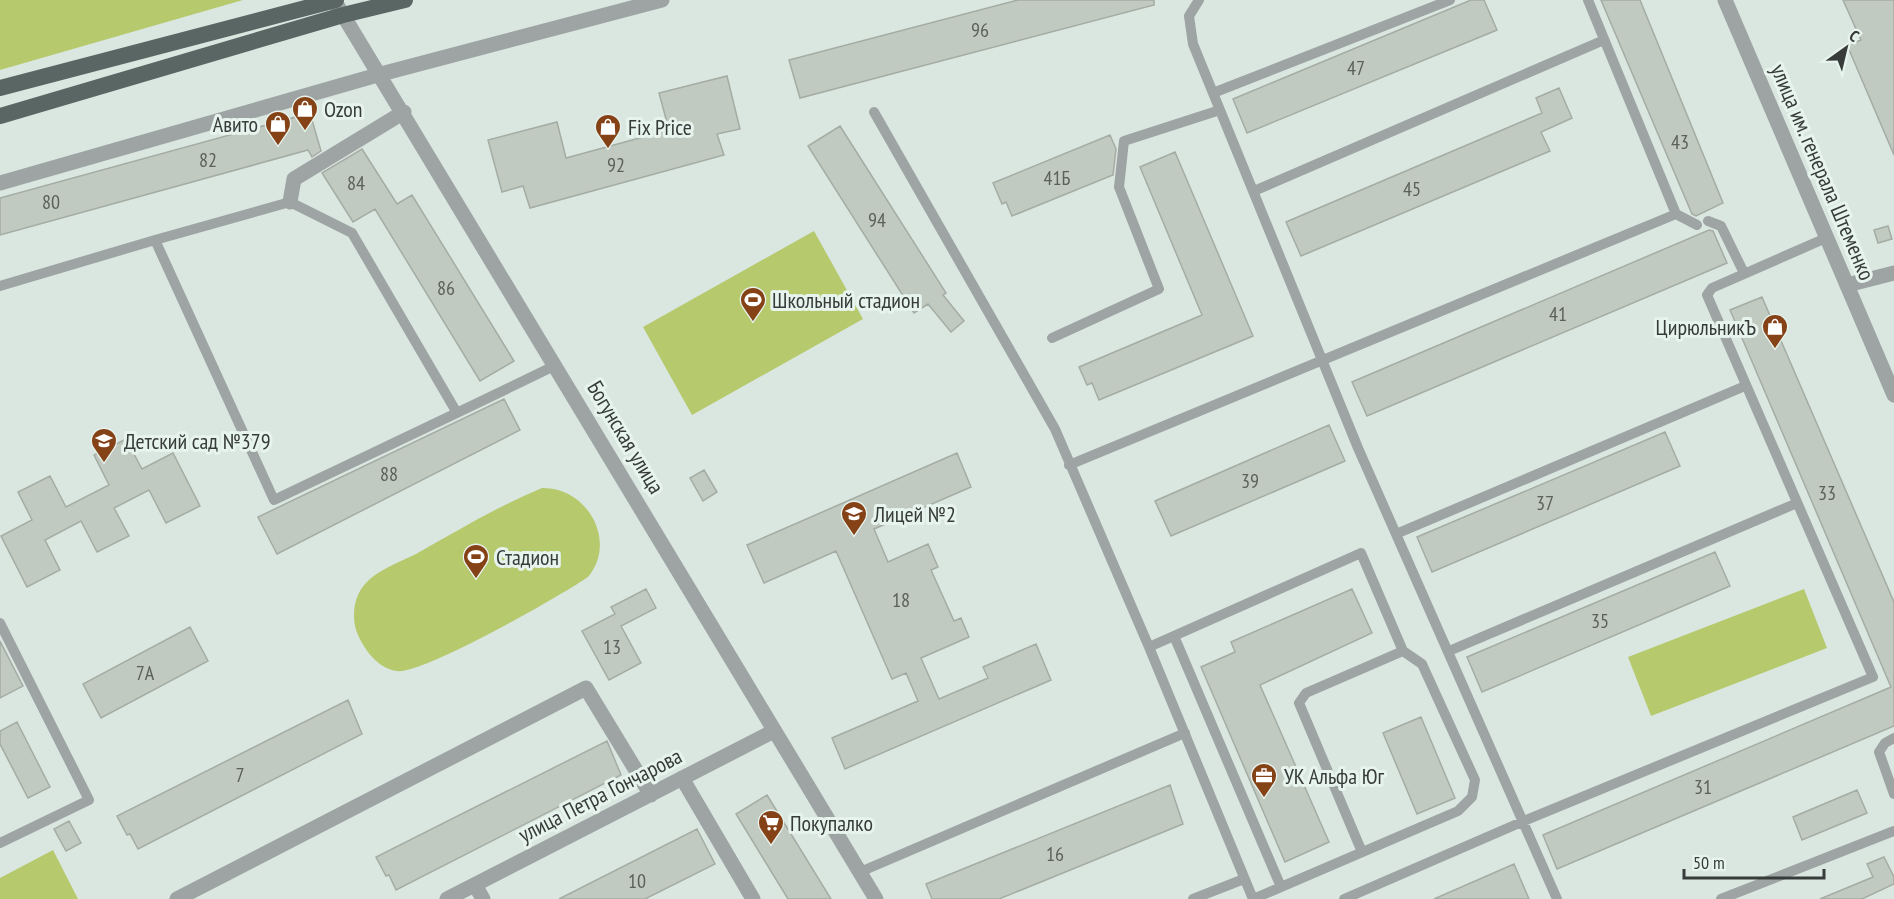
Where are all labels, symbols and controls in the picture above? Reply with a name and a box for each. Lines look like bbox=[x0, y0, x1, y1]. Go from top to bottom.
house number: 96 bbox=[971, 17, 989, 43]
north arrow bbox=[1816, 18, 1876, 78]
text: С bbox=[1846, 25, 1864, 46]
house number: 47 bbox=[1347, 55, 1365, 81]
street label: улица им. генерала Штеменко bbox=[1765, 60, 1881, 284]
shop icon: Ozon bbox=[290, 94, 320, 132]
place label: Ozon bbox=[324, 95, 363, 123]
shop icon: Авито bbox=[263, 109, 293, 147]
place label: Авито bbox=[213, 110, 258, 138]
shop icon: Fix Price bbox=[593, 112, 623, 150]
place label: Fix Price bbox=[628, 113, 692, 141]
house number: 43 bbox=[1671, 129, 1689, 155]
house number: 82 bbox=[199, 147, 217, 173]
house number: 92 bbox=[607, 152, 625, 178]
house number: 41Б bbox=[1044, 165, 1071, 191]
house number: 84 bbox=[347, 170, 365, 196]
house number: 45 bbox=[1403, 176, 1421, 202]
house number: 80 bbox=[42, 189, 60, 215]
house number: 94 bbox=[868, 207, 886, 233]
house number: 86 bbox=[437, 275, 455, 301]
sports icon: Школьный стадион bbox=[738, 285, 768, 323]
place label: Школьный стадион bbox=[772, 286, 920, 314]
house number: 41 bbox=[1549, 301, 1567, 327]
shop icon: ЦирюльникЪ bbox=[1760, 312, 1790, 350]
place label: ЦирюльникЪ bbox=[1656, 313, 1756, 341]
street label: Богунская улица bbox=[581, 375, 671, 499]
school or university icon: Детский сад №379 bbox=[89, 426, 119, 464]
place label: Детский сад №379 bbox=[124, 427, 271, 455]
house number: 88 bbox=[380, 461, 398, 487]
house number: 39 bbox=[1241, 468, 1259, 494]
house number: 33 bbox=[1818, 480, 1836, 506]
house number: 37 bbox=[1536, 490, 1554, 516]
school or university icon: Лицей №2 bbox=[839, 499, 869, 537]
place label: Лицей №2 bbox=[873, 500, 956, 528]
sports icon: Стадион bbox=[461, 542, 491, 580]
place label: Стадион bbox=[496, 543, 559, 571]
house number: 18 bbox=[892, 587, 910, 613]
house number: 35 bbox=[1591, 608, 1609, 634]
house number: 13 bbox=[603, 634, 621, 660]
house number: 7А bbox=[136, 660, 155, 686]
street label: улица Петра Гончарова bbox=[514, 742, 686, 848]
office icon: УК Альфа Юг bbox=[1249, 761, 1279, 799]
house number: 7 bbox=[236, 762, 245, 788]
place label: УК Альфа Юг bbox=[1284, 762, 1384, 790]
house number: 31 bbox=[1694, 774, 1712, 800]
supermarket icon: Покупалко bbox=[756, 808, 786, 846]
place label: Покупалко bbox=[790, 809, 873, 837]
house number: 16 bbox=[1046, 841, 1064, 867]
scale bar bbox=[1684, 842, 1824, 880]
text: 50 m bbox=[1693, 851, 1725, 874]
house number: 10 bbox=[628, 868, 646, 894]

